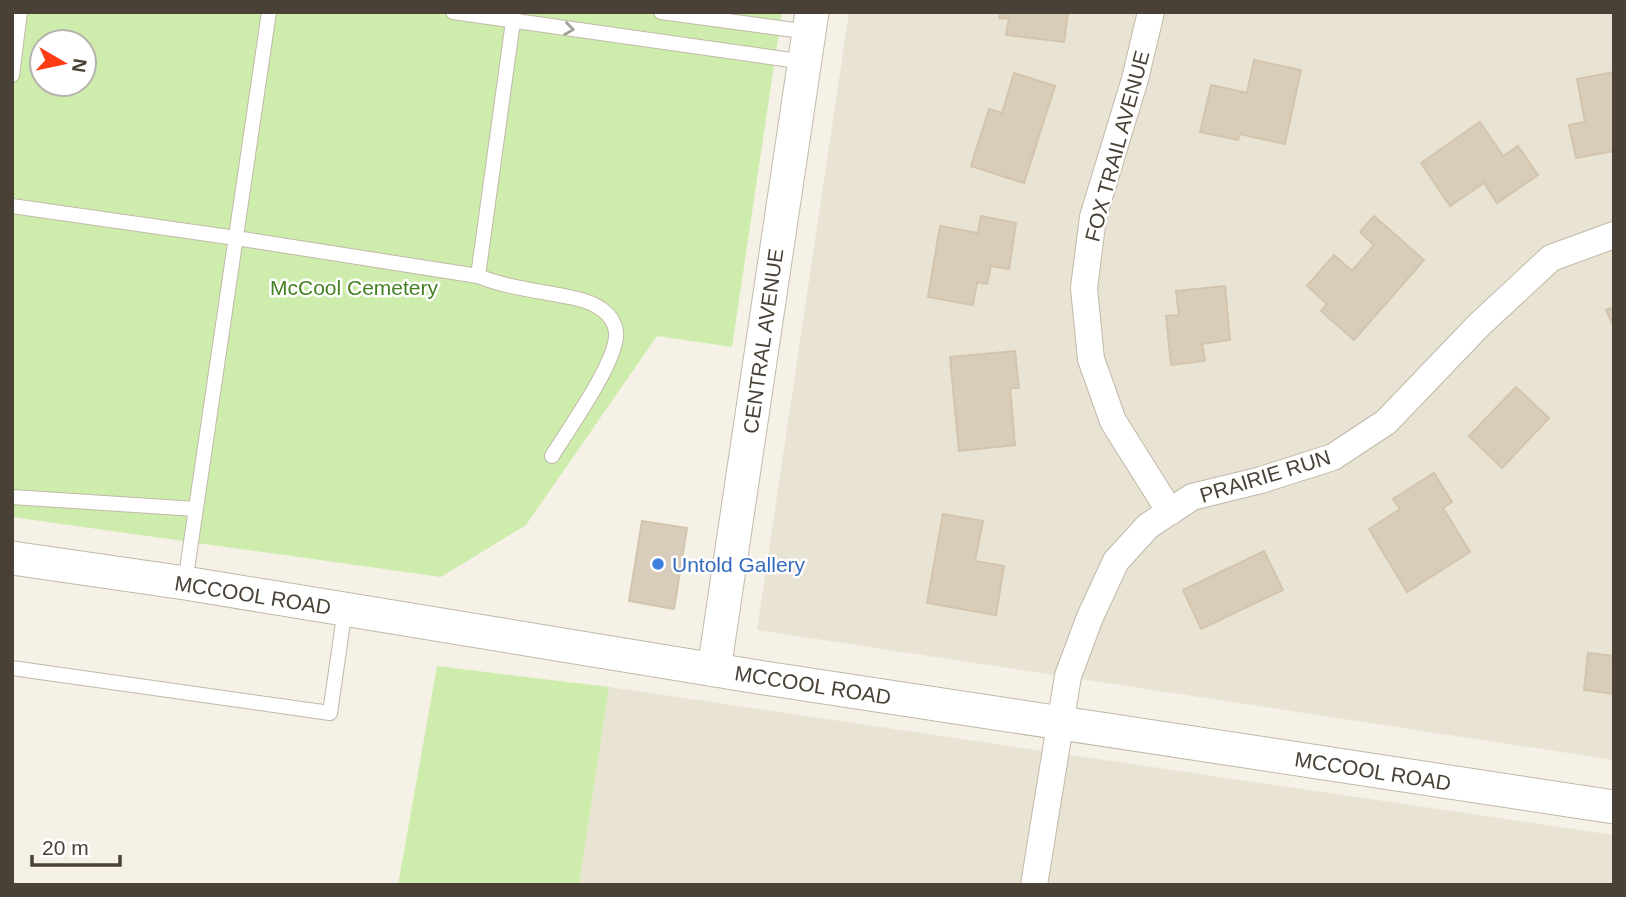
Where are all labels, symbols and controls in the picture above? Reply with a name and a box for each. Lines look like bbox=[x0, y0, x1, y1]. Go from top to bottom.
one-way arrow bbox=[563, 21, 575, 36]
north arrow bbox=[28, 28, 98, 98]
street label: FOX TRAIL AVENUE bbox=[1080, 48, 1154, 244]
text: N bbox=[68, 57, 91, 74]
street label: CENTRAL AVENUE bbox=[739, 247, 787, 435]
park label: McCool Cemetery bbox=[270, 276, 439, 299]
street label: PRAIRIE RUN bbox=[1197, 445, 1333, 507]
place label: Untold Gallery bbox=[672, 553, 806, 576]
marker: Untold Gallery bbox=[650, 556, 666, 572]
street label: MCCOOL ROAD bbox=[173, 571, 333, 619]
street label: MCCOOL ROAD bbox=[733, 661, 893, 709]
street label: MCCOOL ROAD bbox=[1293, 747, 1453, 795]
scale bar bbox=[32, 824, 119, 868]
text: 20 m bbox=[42, 836, 89, 859]

